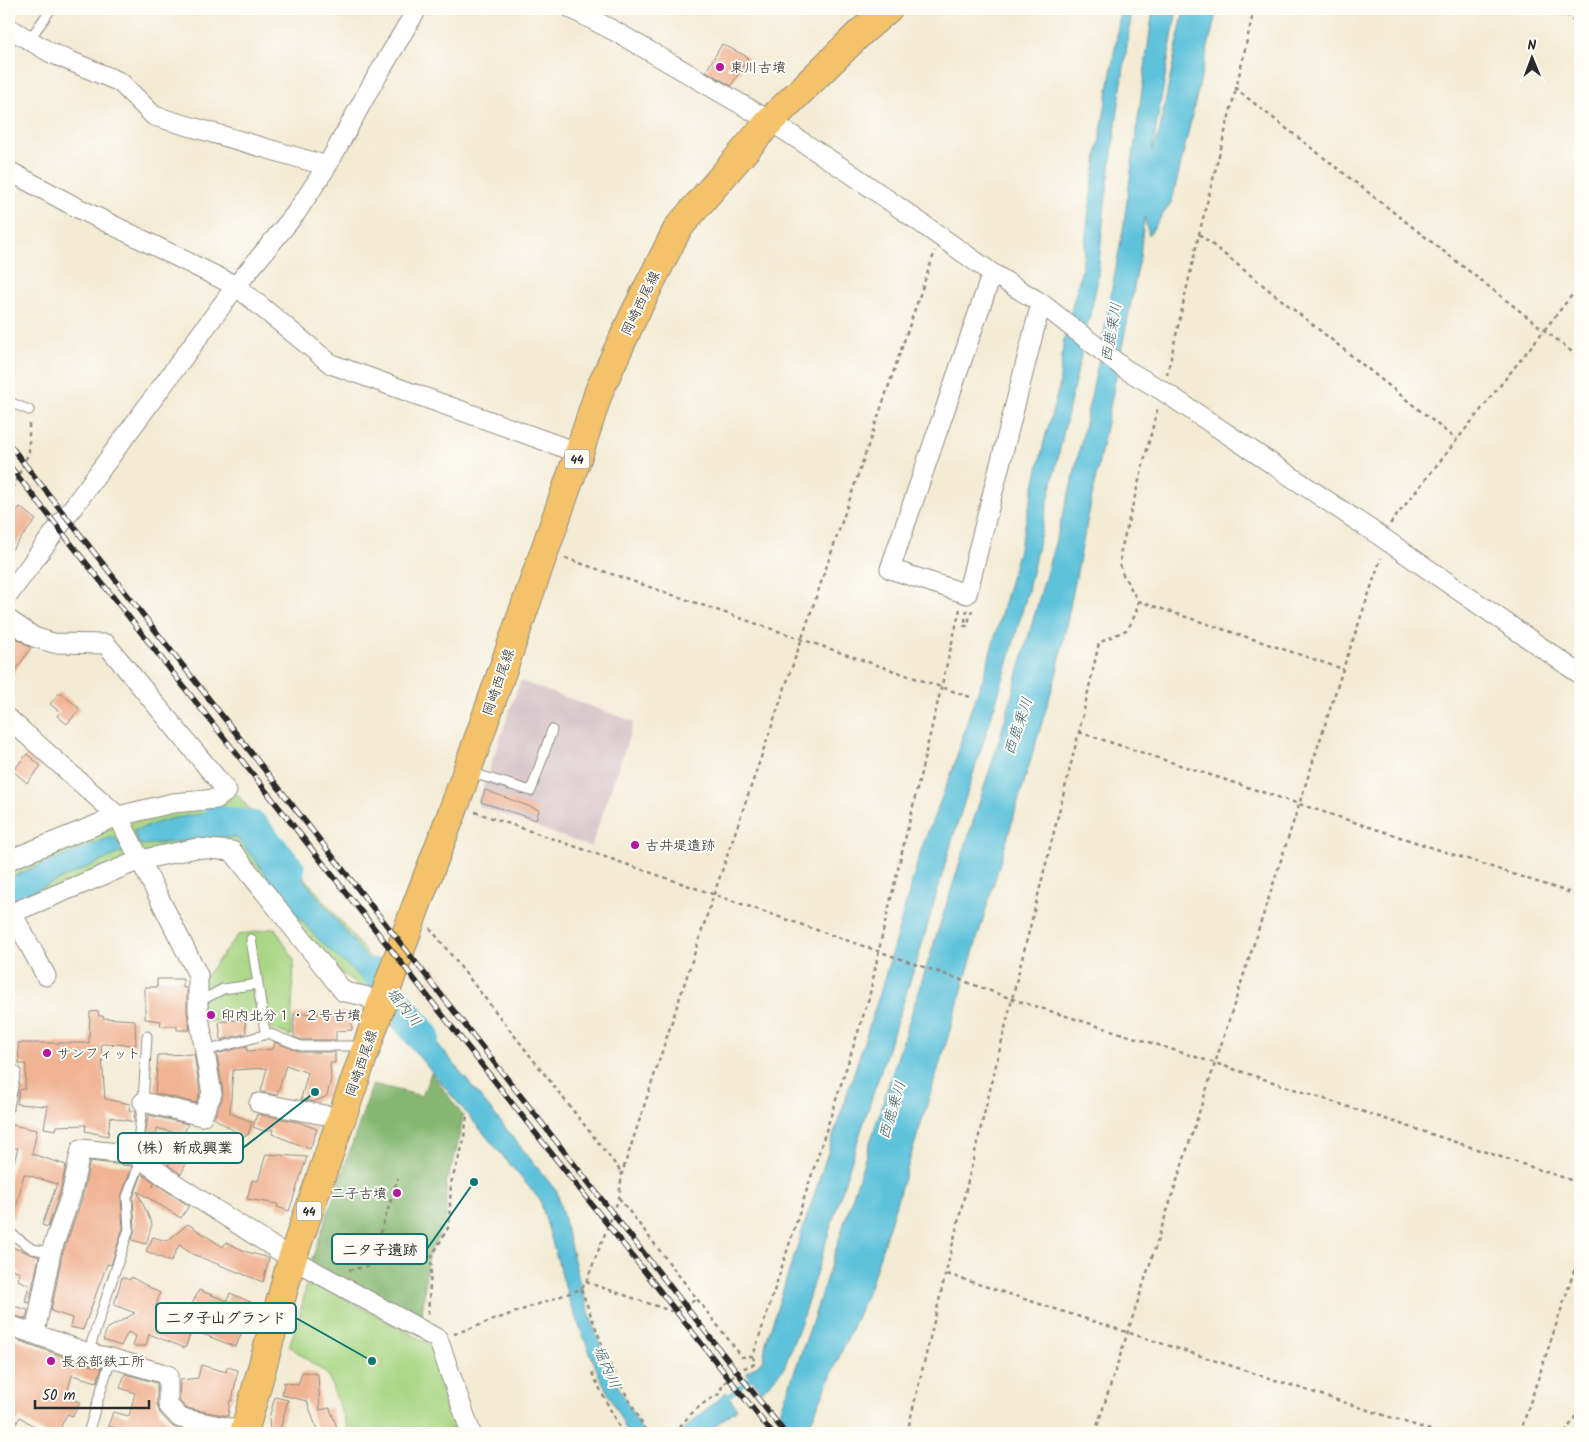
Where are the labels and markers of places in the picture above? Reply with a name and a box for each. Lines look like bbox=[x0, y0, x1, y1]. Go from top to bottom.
place label: 東川古墳 bbox=[730, 57, 786, 79]
marker: 東川古墳 bbox=[714, 61, 726, 73]
place label: 古井堤遺跡 bbox=[645, 835, 715, 857]
marker: 古井堤遺跡 bbox=[629, 839, 641, 851]
place label: 印内北分１・２号古墳 bbox=[221, 1005, 361, 1027]
marker: 印内北分１・２号古墳 bbox=[205, 1009, 217, 1021]
place label: サンフィット bbox=[57, 1043, 141, 1065]
marker: サンフィット bbox=[41, 1047, 53, 1059]
callout: （株）新成興業 bbox=[118, 1133, 243, 1163]
place label: 二子古墳 bbox=[331, 1183, 387, 1205]
marker: 二子古墳 bbox=[391, 1187, 403, 1199]
callout: 二タ子遺跡 bbox=[332, 1234, 427, 1264]
callout: 二タ子山グランド bbox=[156, 1303, 296, 1333]
place label: 長谷部鉄工所 bbox=[61, 1351, 145, 1373]
marker: 長谷部鉄工所 bbox=[45, 1355, 57, 1367]

